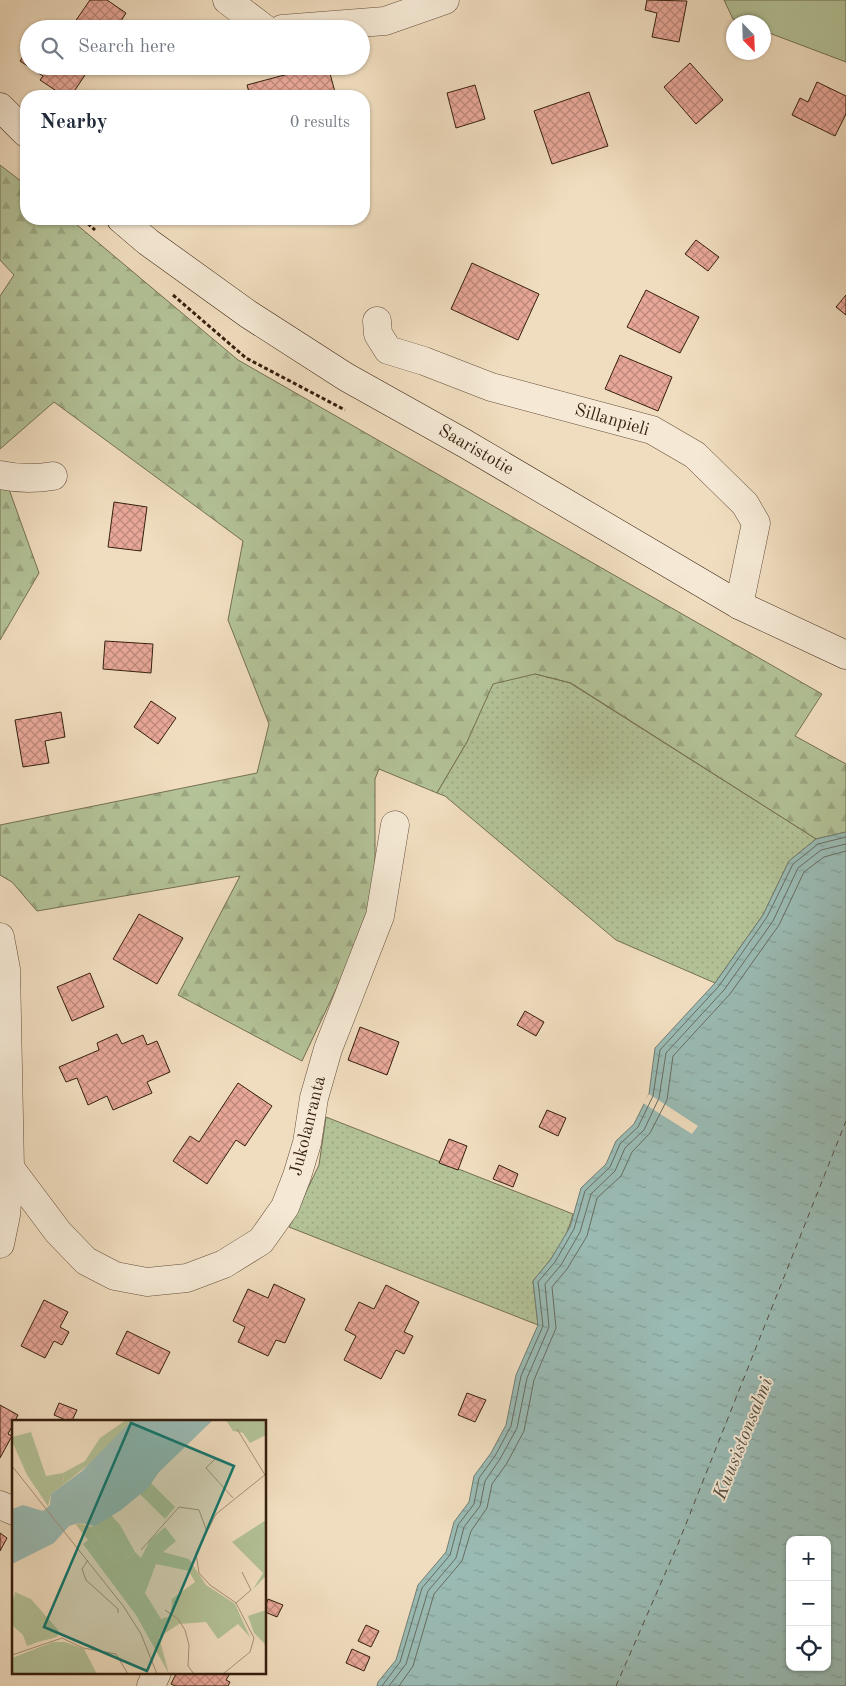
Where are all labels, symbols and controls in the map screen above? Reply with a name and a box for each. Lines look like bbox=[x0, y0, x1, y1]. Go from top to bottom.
north arrow bbox=[726, 15, 771, 60]
search box bbox=[20, 20, 370, 75]
icon: search bbox=[38, 34, 66, 62]
text: Search here bbox=[78, 38, 175, 57]
text: Nearby bbox=[40, 112, 108, 133]
text: 0 results bbox=[290, 115, 350, 131]
street label: Sillanpieli bbox=[573, 401, 651, 439]
street label: Saaristotie bbox=[435, 421, 517, 479]
street label: Jukolanranta bbox=[287, 1074, 329, 1178]
water label: Kuusistonsalmi bbox=[711, 1375, 777, 1504]
inset map bbox=[12, 1420, 266, 1674]
map controls bbox=[786, 1536, 831, 1671]
button: + bbox=[786, 1536, 831, 1581]
button: − bbox=[786, 1581, 831, 1626]
button: locate bbox=[786, 1626, 831, 1671]

